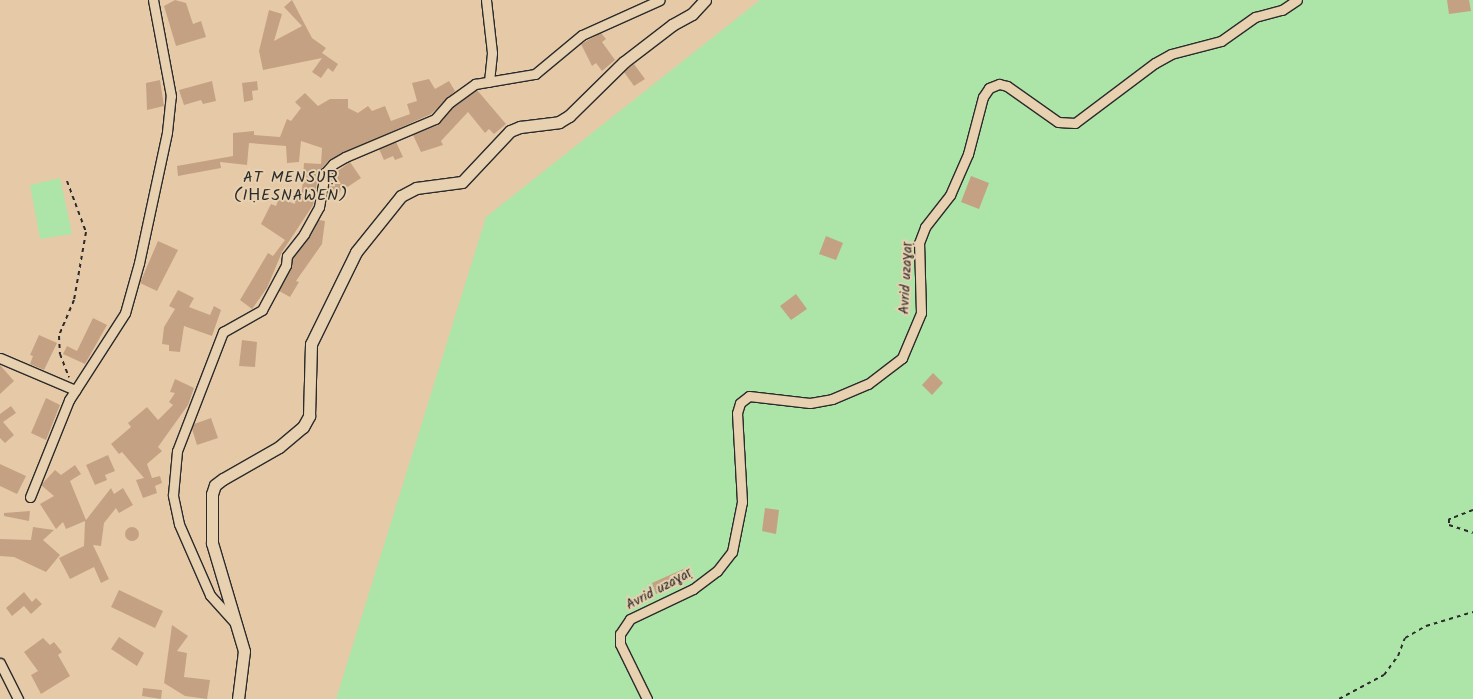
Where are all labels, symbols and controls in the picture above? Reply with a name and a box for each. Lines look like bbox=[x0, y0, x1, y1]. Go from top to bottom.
district label: AT MENSUṚ (IḤESNAWEN) bbox=[232, 168, 350, 206]
street label: Avrid uzaɣaṛ bbox=[896, 241, 916, 315]
street label: Avrid uzaɣaṛ bbox=[623, 565, 695, 613]

